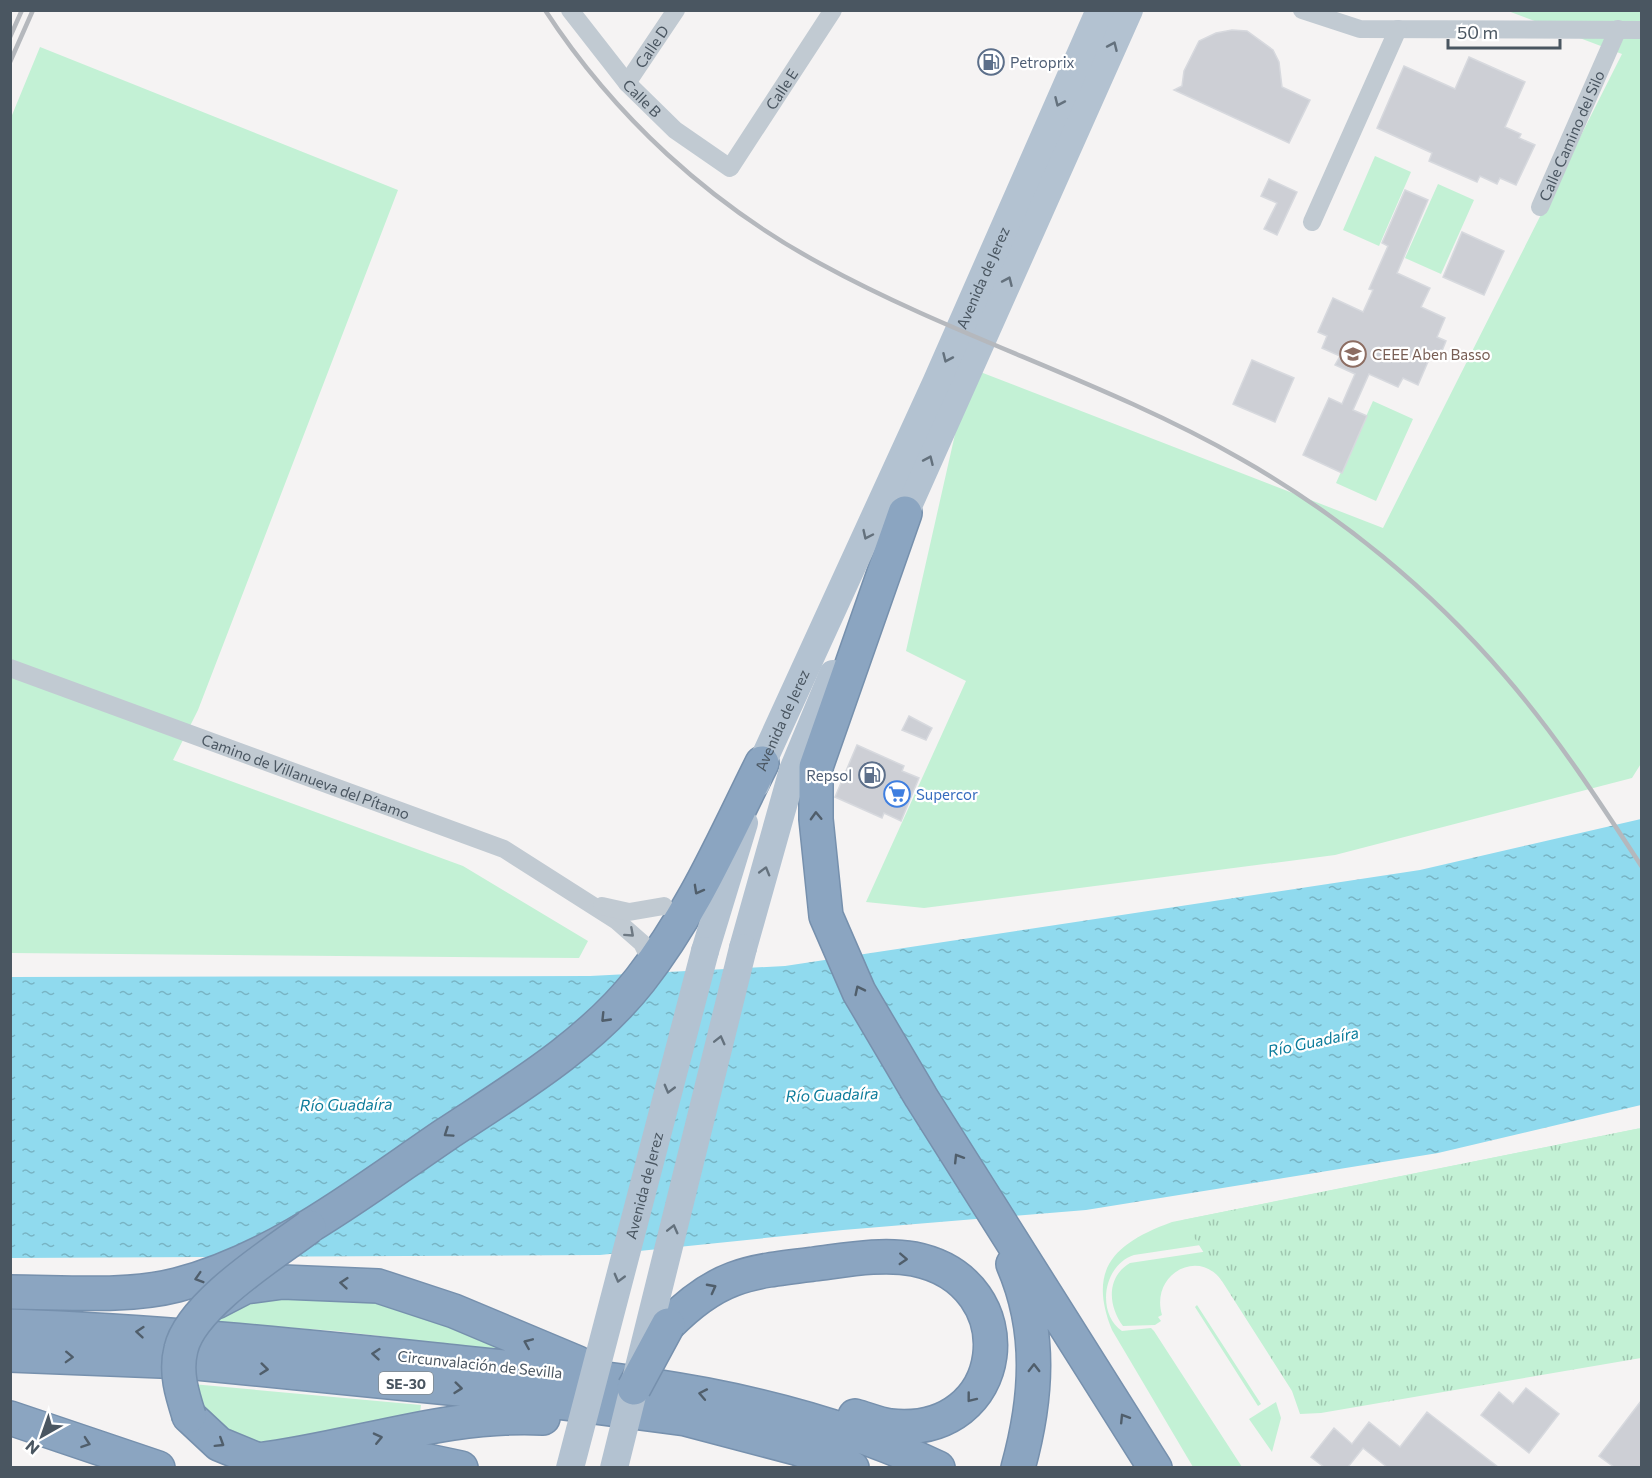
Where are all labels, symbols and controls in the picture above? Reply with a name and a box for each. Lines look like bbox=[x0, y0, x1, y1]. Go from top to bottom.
scale bar bbox=[1448, 12, 1560, 50]
text: 50 m bbox=[1457, 21, 1498, 43]
street label: Calle D bbox=[631, 22, 672, 71]
one-way arrow bbox=[1106, 41, 1118, 52]
fuel station icon: Petroprix bbox=[976, 47, 1006, 77]
place label: Petroprix bbox=[1010, 53, 1075, 71]
street label: Calle E bbox=[762, 65, 802, 113]
street label: Calle Camino del Silo bbox=[1535, 67, 1608, 204]
street label: Calle B bbox=[619, 75, 665, 121]
one-way arrow bbox=[1054, 96, 1066, 107]
street label: Avenida de Jerez bbox=[952, 224, 1013, 331]
one-way arrow bbox=[1001, 277, 1013, 288]
school or university icon: CEEE Aben Basso bbox=[1338, 339, 1368, 369]
place label: CEEE Aben Basso bbox=[1372, 345, 1491, 363]
one-way arrow bbox=[943, 352, 955, 363]
one-way arrow bbox=[922, 455, 934, 466]
one-way arrow bbox=[862, 529, 874, 540]
street label: Avenida de Jerez bbox=[751, 666, 813, 773]
street label: Camino de Villanueva del Pítamo bbox=[199, 730, 412, 823]
fuel station icon: Repsol bbox=[857, 760, 887, 790]
place label: Repsol bbox=[806, 766, 852, 784]
supermarket icon: Supercor bbox=[882, 779, 912, 809]
place label: Supercor bbox=[916, 785, 978, 803]
one-way arrow bbox=[810, 812, 822, 821]
one-way arrow bbox=[758, 867, 770, 877]
one-way arrow bbox=[694, 884, 706, 894]
one-way arrow bbox=[623, 926, 634, 937]
one-way arrow bbox=[855, 986, 866, 996]
one-way arrow bbox=[602, 1010, 613, 1021]
water label: Río Guadaíra bbox=[1266, 1022, 1360, 1060]
one-way arrow bbox=[713, 1035, 726, 1045]
water label: Río Guadaíra bbox=[785, 1083, 879, 1105]
one-way arrow bbox=[663, 1084, 676, 1094]
water label: Río Guadaíra bbox=[299, 1094, 393, 1114]
one-way arrow bbox=[444, 1126, 455, 1137]
street label: Avenida de Jerez bbox=[621, 1130, 666, 1241]
one-way arrow bbox=[954, 1154, 966, 1164]
one-way arrow bbox=[666, 1225, 679, 1235]
one-way arrow bbox=[899, 1252, 908, 1265]
one-way arrow bbox=[194, 1271, 205, 1283]
one-way arrow bbox=[613, 1272, 626, 1282]
one-way arrow bbox=[339, 1277, 349, 1290]
one-way arrow bbox=[706, 1284, 717, 1296]
one-way arrow bbox=[135, 1326, 144, 1339]
one-way arrow bbox=[523, 1338, 534, 1350]
street label: Circunvalación de Sevilla bbox=[397, 1346, 563, 1382]
one-way arrow bbox=[371, 1347, 380, 1360]
one-way arrow bbox=[64, 1351, 73, 1364]
one-way arrow bbox=[259, 1362, 268, 1375]
one-way arrow bbox=[1028, 1364, 1040, 1373]
road number: SE-30 bbox=[379, 1372, 433, 1394]
one-way arrow bbox=[453, 1382, 462, 1394]
one-way arrow bbox=[699, 1388, 709, 1401]
one-way arrow bbox=[967, 1391, 978, 1402]
north arrow bbox=[12, 1406, 72, 1466]
one-way arrow bbox=[1120, 1414, 1132, 1424]
one-way arrow bbox=[372, 1432, 382, 1445]
one-way arrow bbox=[80, 1436, 91, 1449]
one-way arrow bbox=[214, 1436, 225, 1447]
text: N bbox=[21, 1437, 43, 1459]

